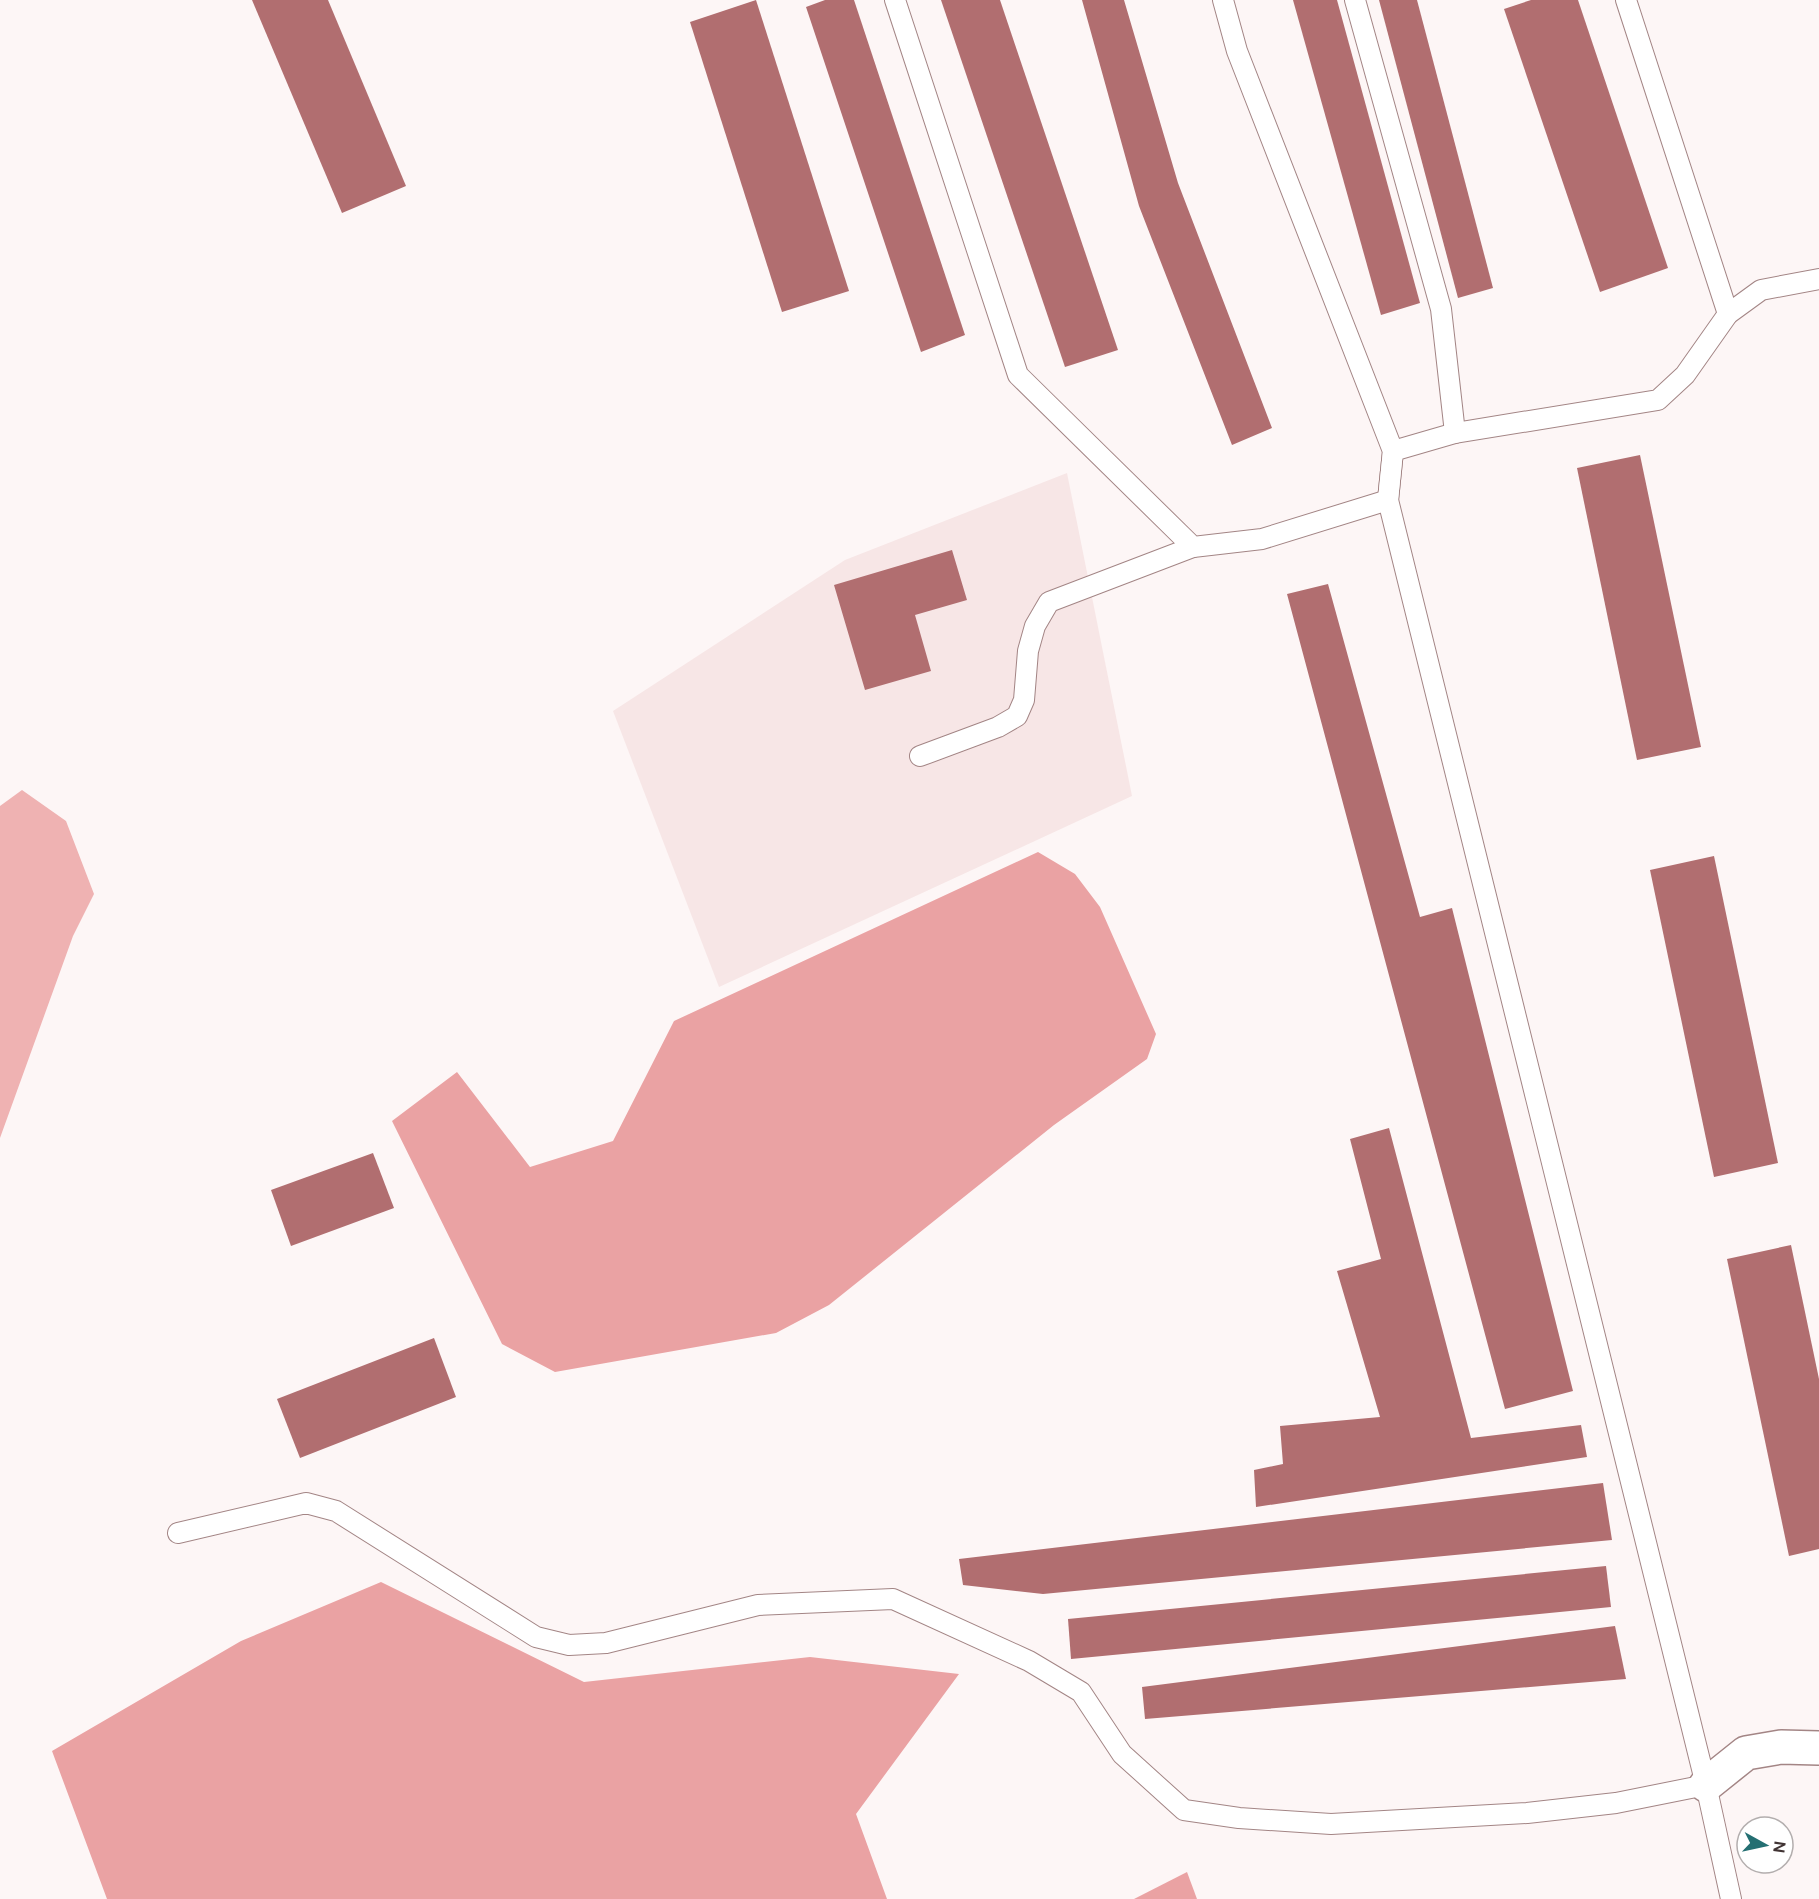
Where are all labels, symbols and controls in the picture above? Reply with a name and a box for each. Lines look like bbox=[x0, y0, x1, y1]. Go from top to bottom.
north arrow bbox=[1735, 1815, 1795, 1875]
text: N bbox=[1768, 1840, 1791, 1854]

